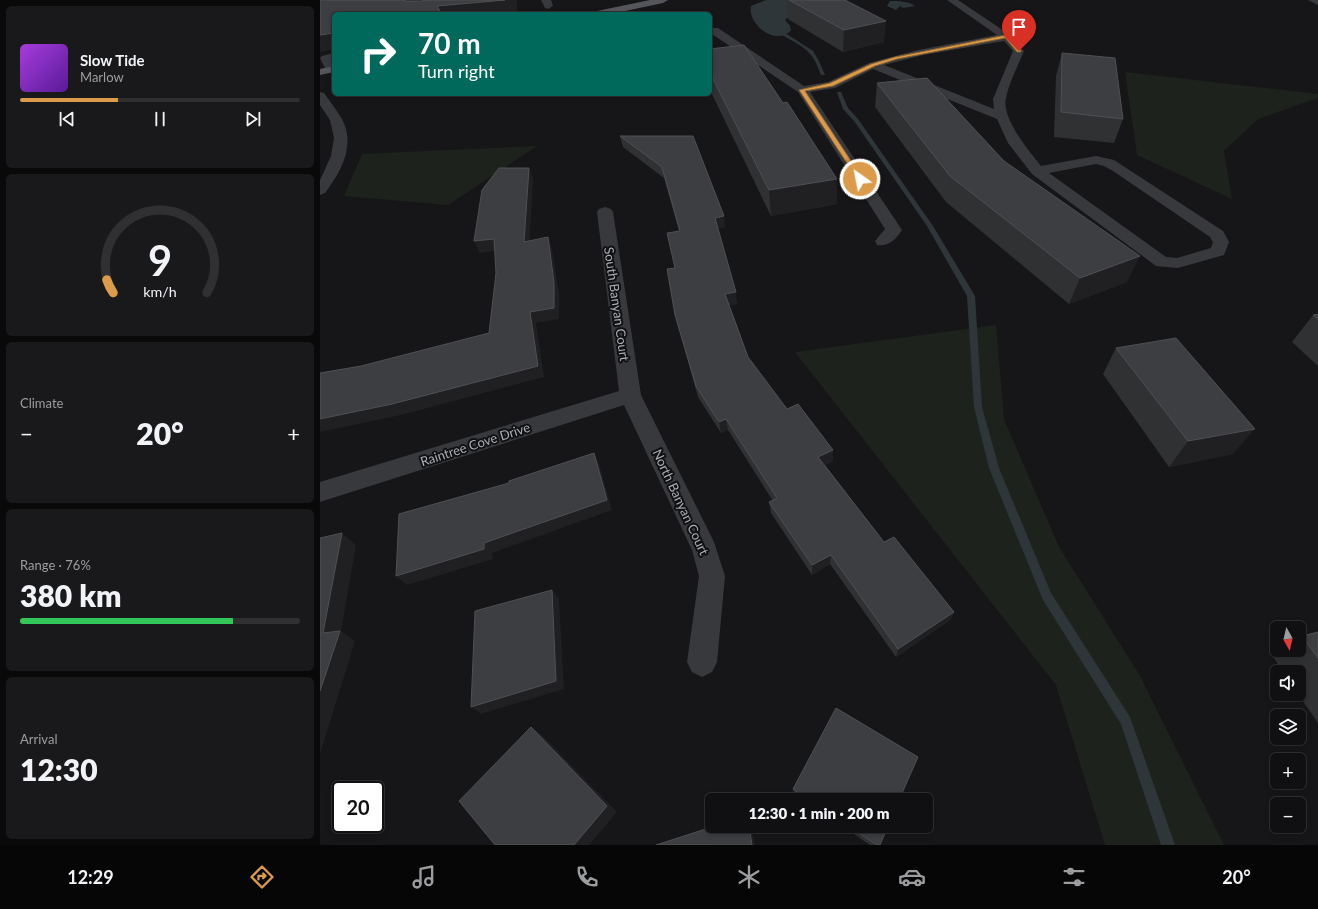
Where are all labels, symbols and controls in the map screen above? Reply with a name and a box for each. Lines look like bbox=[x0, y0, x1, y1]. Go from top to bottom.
pin bbox=[1002, 10, 1036, 51]
icon: arrive bbox=[1008, 16, 1030, 38]
text: 70 m bbox=[418, 26, 481, 60]
icon: right bbox=[352, 28, 404, 80]
text: Slow Tide bbox=[80, 51, 145, 69]
text: Turn right bbox=[418, 60, 495, 82]
text: Marlow bbox=[80, 69, 124, 85]
icon: previous bbox=[56, 108, 78, 130]
icon: pause bbox=[149, 108, 171, 130]
icon: next bbox=[242, 108, 264, 130]
position arrow bbox=[839, 158, 881, 200]
text: 9 bbox=[148, 234, 172, 284]
street label: South Banyan Court bbox=[601, 246, 633, 362]
text: km/h bbox=[143, 282, 177, 299]
text: Climate bbox=[20, 395, 63, 411]
text: 20° bbox=[136, 415, 184, 451]
street label: Raintree Cove Drive bbox=[418, 419, 532, 469]
text: − bbox=[20, 420, 33, 447]
text: + bbox=[287, 420, 300, 447]
street label: North Banyan Court bbox=[649, 446, 713, 558]
text: Range · 76% bbox=[20, 557, 91, 573]
text: 380 km bbox=[20, 577, 121, 613]
north arrow bbox=[1270, 621, 1306, 657]
map controls bbox=[1270, 621, 1306, 833]
button: sound bbox=[1270, 665, 1306, 701]
button: layers bbox=[1270, 709, 1306, 745]
text: Arrival bbox=[20, 731, 57, 747]
text: 12:30 bbox=[20, 751, 98, 787]
button: + bbox=[1270, 753, 1306, 789]
speed limit sign: 20 bbox=[332, 781, 384, 833]
button: − bbox=[1270, 797, 1306, 833]
text: 12:30 · 1 min · 200 m bbox=[748, 804, 890, 822]
icon: directions bbox=[248, 863, 276, 891]
icon: music bbox=[410, 863, 438, 891]
icon: phone bbox=[573, 863, 601, 891]
icon: climate bbox=[735, 863, 763, 891]
icon: car bbox=[898, 863, 926, 891]
icon: filters bbox=[1060, 863, 1088, 891]
text: 12:29 bbox=[67, 866, 114, 888]
text: 20° bbox=[1222, 866, 1251, 888]

